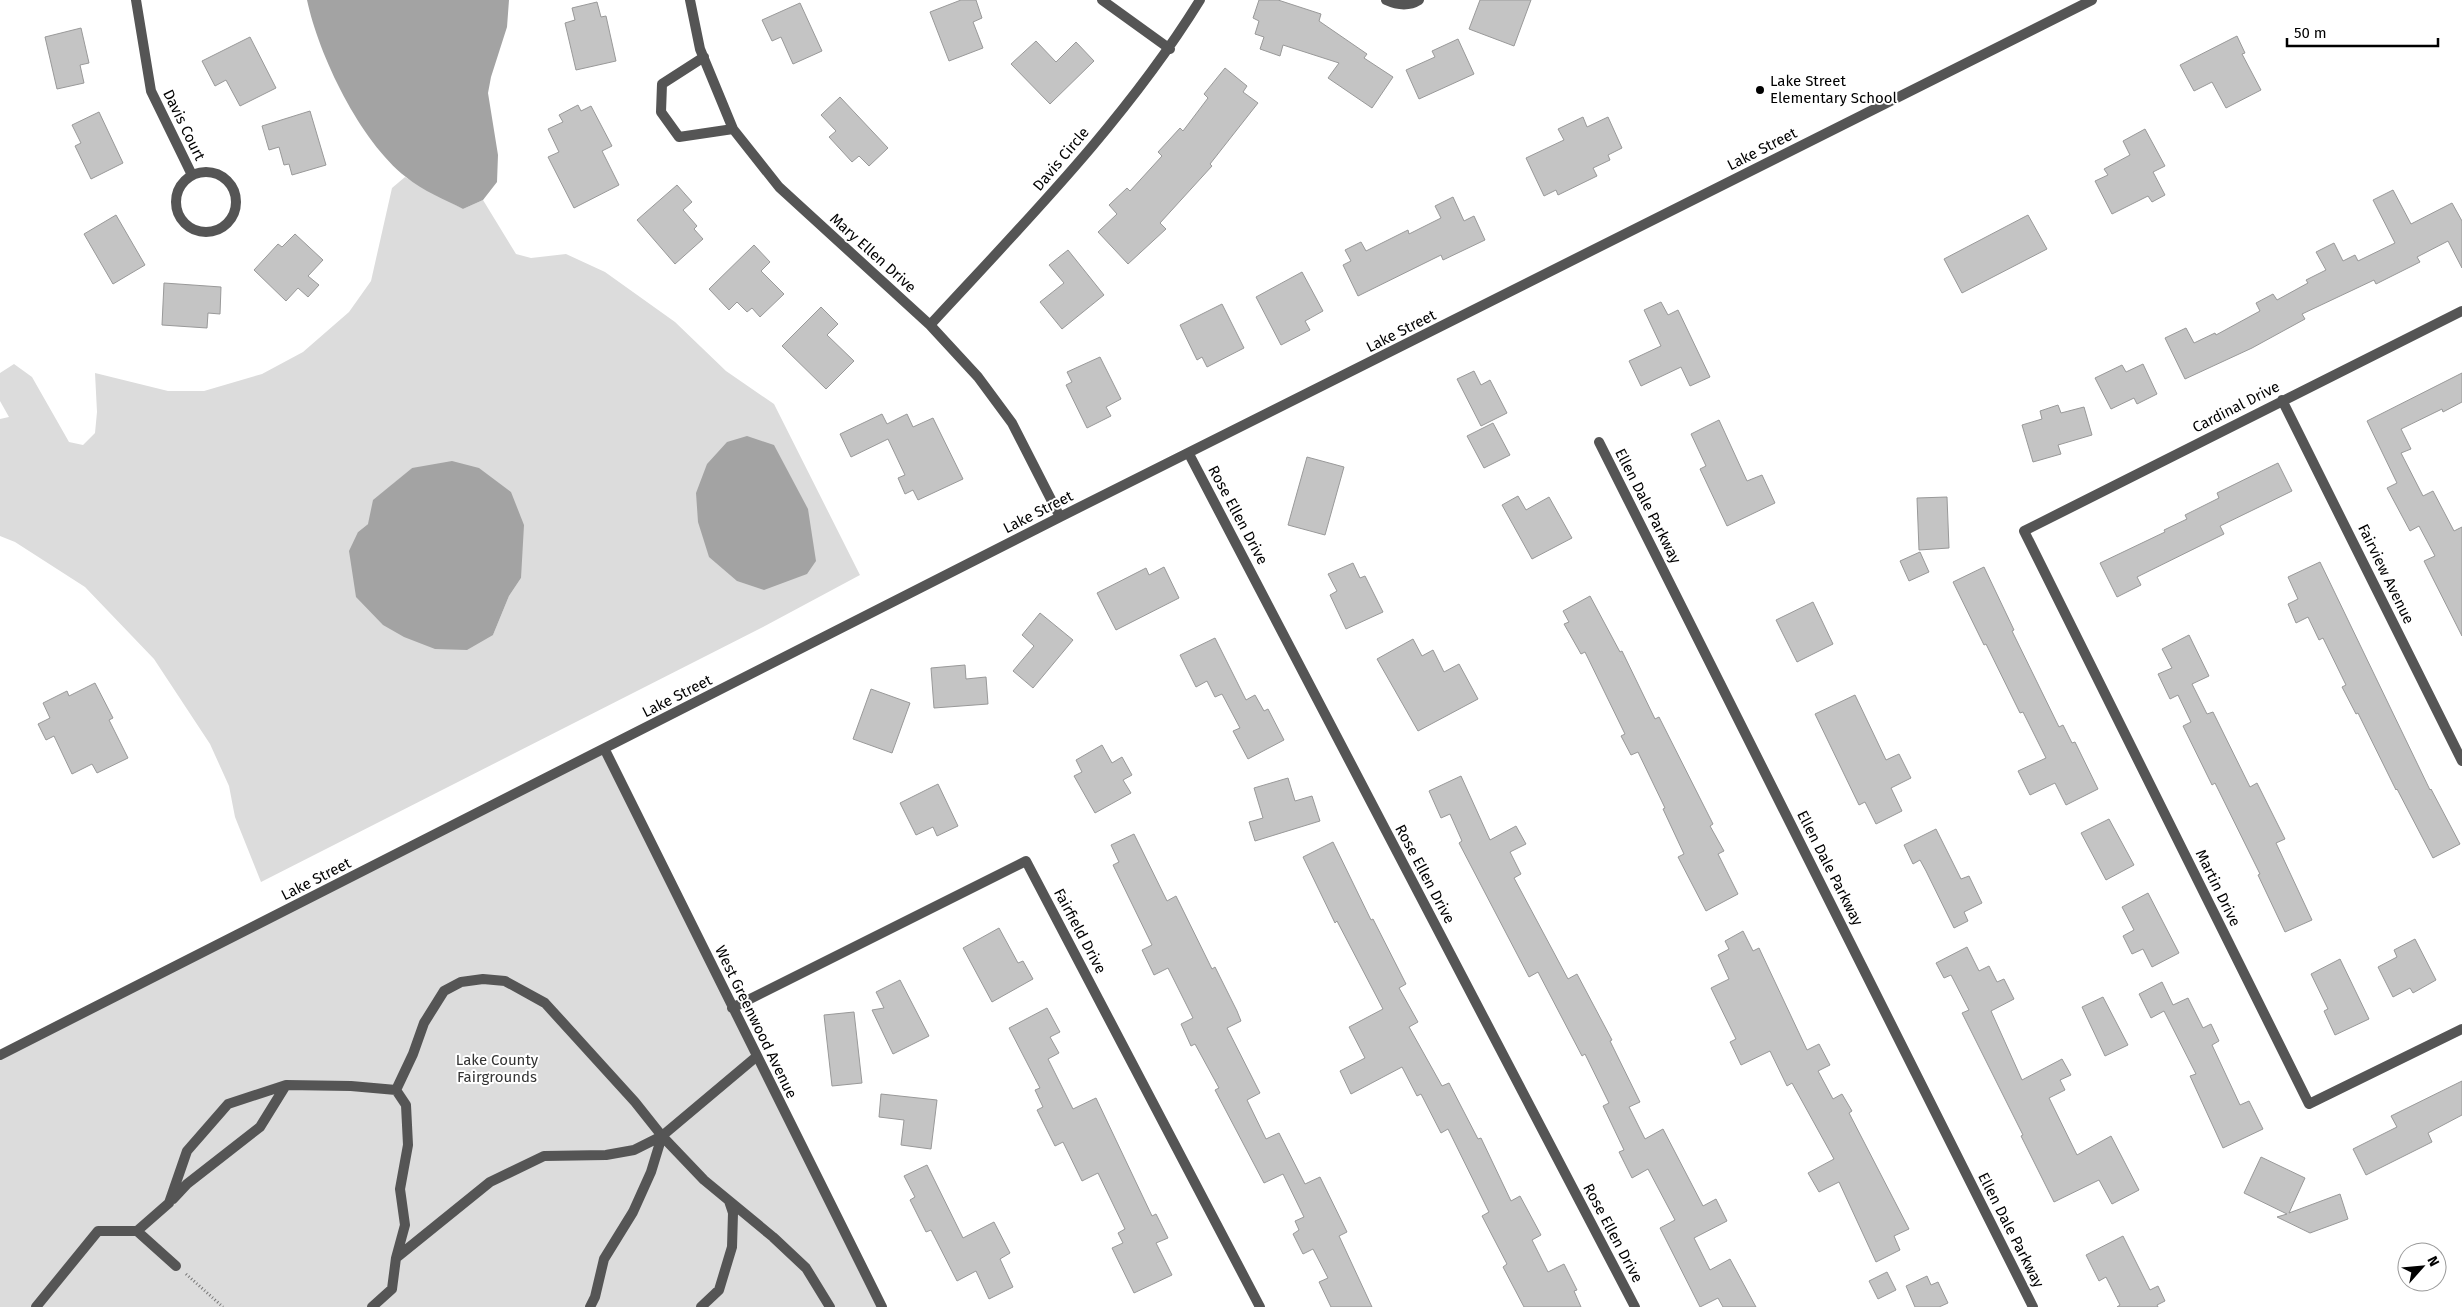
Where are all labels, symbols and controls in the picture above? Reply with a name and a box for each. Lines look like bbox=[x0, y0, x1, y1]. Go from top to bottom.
scale bar bbox=[2287, 15, 2438, 47]
text: 50 m bbox=[2294, 24, 2327, 42]
place label: Lake Street Elementary School bbox=[1770, 72, 1898, 107]
marker: Lake Street Elementary School bbox=[1754, 84, 1766, 96]
street label: Davis Court bbox=[159, 87, 209, 164]
street label: Davis Circle bbox=[1029, 123, 1093, 195]
street label: Lake Street bbox=[1724, 123, 1800, 174]
street label: Mary Ellen Drive bbox=[826, 210, 920, 296]
street label: Lake Street bbox=[1363, 305, 1439, 356]
street label: Cardinal Drive bbox=[2189, 377, 2283, 437]
street label: Ellen Dale Parkway bbox=[1611, 445, 1685, 567]
street label: Rose Ellen Drive bbox=[1204, 462, 1272, 568]
street label: Lake Street bbox=[1000, 486, 1076, 537]
street label: Fairview Avenue bbox=[2354, 521, 2418, 627]
street label: Lake Street bbox=[639, 670, 715, 721]
street label: Ellen Dale Parkway bbox=[1793, 807, 1867, 929]
street label: Rose Ellen Drive bbox=[1391, 821, 1459, 927]
street label: Martin Drive bbox=[2192, 847, 2244, 929]
street label: Lake Street bbox=[278, 853, 354, 904]
street label: Fairfield Drive bbox=[1050, 885, 1110, 977]
street label: West Greenwood Avenue bbox=[711, 943, 801, 1101]
park label: Lake County Fairgrounds bbox=[456, 1051, 539, 1086]
street label: Ellen Dale Parkway bbox=[1974, 1169, 2048, 1291]
street label: Rose Ellen Drive bbox=[1579, 1180, 1647, 1286]
north arrow bbox=[2397, 1242, 2447, 1292]
text: N bbox=[2423, 1253, 2443, 1269]

